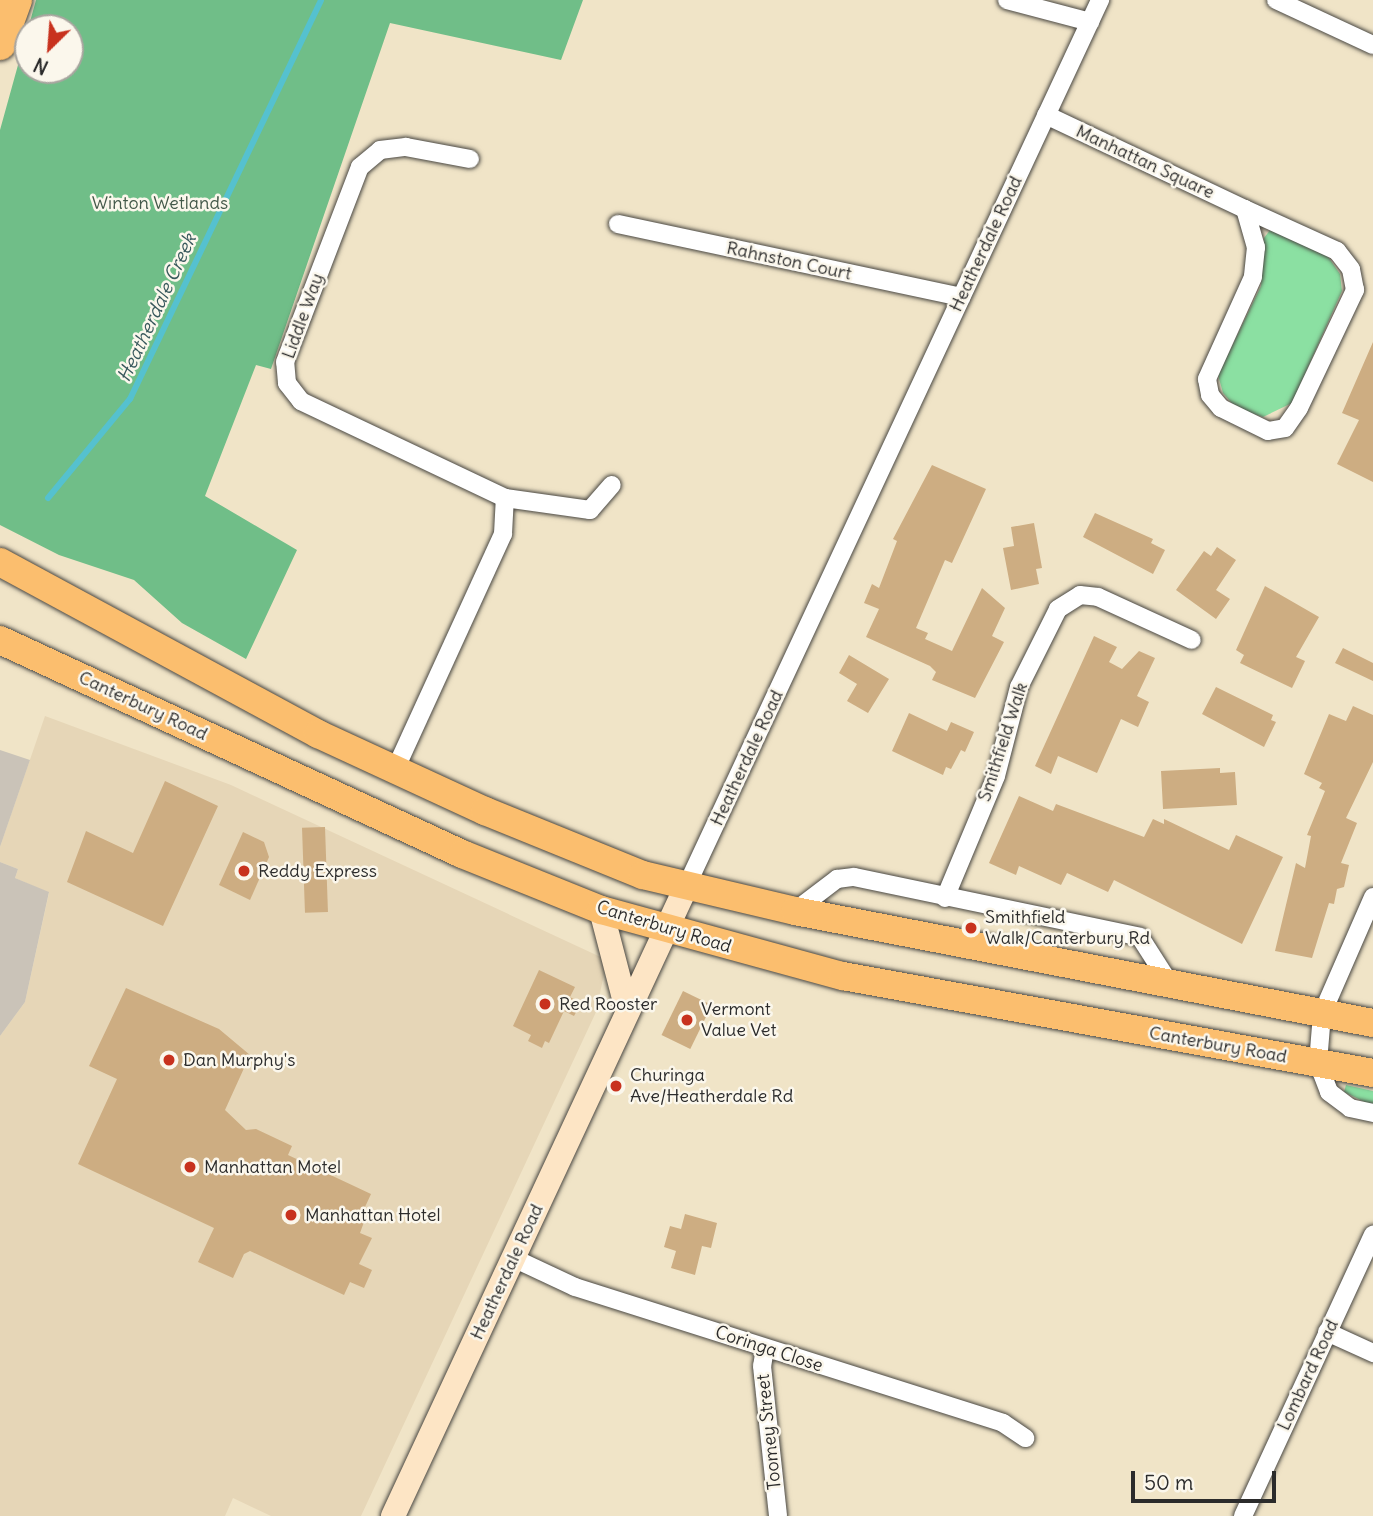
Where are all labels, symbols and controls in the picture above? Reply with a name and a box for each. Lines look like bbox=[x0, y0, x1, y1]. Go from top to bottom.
north arrow bbox=[14, 14, 84, 84]
text: N bbox=[30, 53, 52, 80]
street label: Manhattan Square bbox=[1072, 120, 1218, 204]
street label: Heatherdale Road bbox=[945, 173, 1027, 315]
park label: Winton Wetlands bbox=[92, 192, 228, 214]
water label: Heatherdale Creek bbox=[113, 230, 201, 386]
street label: Rahnston Court bbox=[725, 237, 853, 285]
street label: Liddle Way bbox=[278, 270, 328, 362]
street label: Canterbury Road bbox=[75, 667, 211, 745]
street label: Smithfield Walk bbox=[974, 680, 1032, 804]
street label: Heatherdale Road bbox=[706, 687, 788, 829]
place label: Reddy Express bbox=[258, 860, 377, 882]
marker: Reddy Express bbox=[236, 863, 252, 879]
street label: Canterbury Road bbox=[594, 896, 734, 958]
place label: Smithfield Walk/Canterbury Rd bbox=[985, 907, 1150, 950]
marker: Smithfield Walk/Canterbury Rd bbox=[963, 920, 979, 936]
place label: Red Rooster bbox=[559, 993, 657, 1015]
marker: Red Rooster bbox=[537, 996, 553, 1012]
place label: Vermont Value Vet bbox=[701, 999, 777, 1042]
marker: Vermont Value Vet bbox=[679, 1012, 695, 1028]
street label: Canterbury Road bbox=[1147, 1022, 1289, 1068]
place label: Dan Murphy's bbox=[183, 1049, 295, 1071]
marker: Dan Murphy's bbox=[161, 1052, 177, 1068]
place label: Churinga Ave/Heatherdale Rd bbox=[630, 1065, 793, 1108]
marker: Churinga Ave/Heatherdale Rd bbox=[608, 1078, 624, 1094]
place label: Manhattan Motel bbox=[204, 1156, 341, 1178]
marker: Manhattan Motel bbox=[182, 1159, 198, 1175]
street label: Heatherdale Road bbox=[466, 1201, 548, 1343]
place label: Manhattan Hotel bbox=[305, 1204, 440, 1226]
marker: Manhattan Hotel bbox=[283, 1207, 299, 1223]
street label: Lombard Road bbox=[1273, 1316, 1343, 1434]
street label: Coringa Close bbox=[712, 1321, 826, 1377]
street label: Toomey Street bbox=[752, 1373, 786, 1491]
scale bar bbox=[1135, 1456, 1280, 1500]
text: 50 m bbox=[1144, 1469, 1193, 1496]

